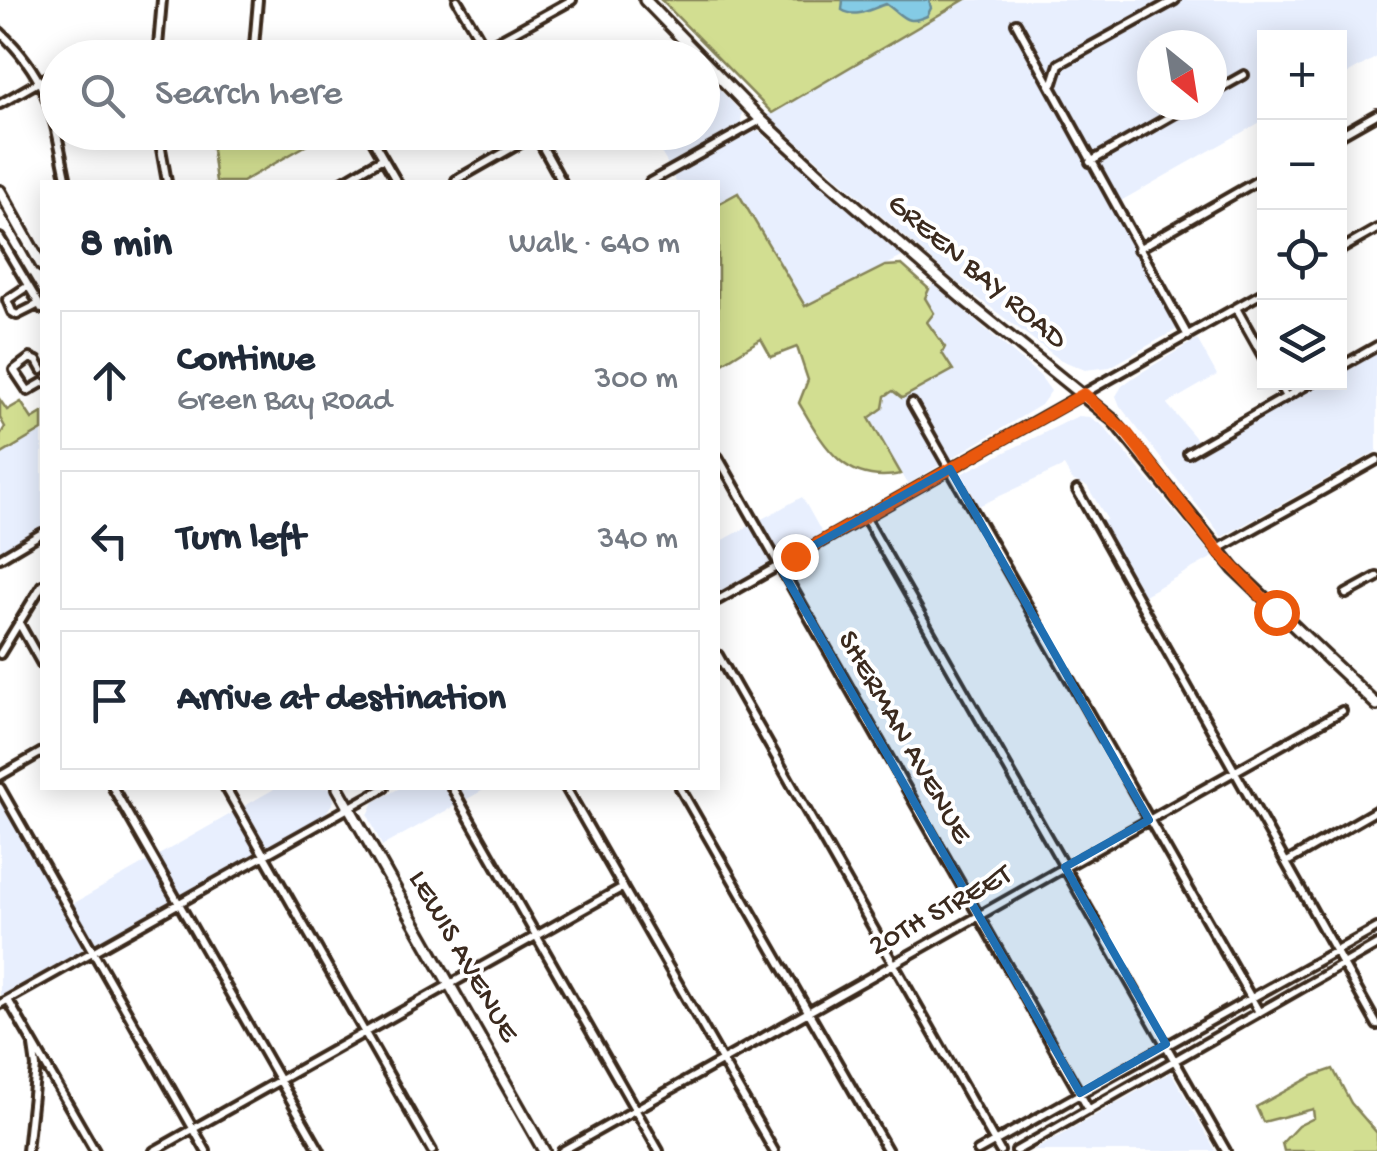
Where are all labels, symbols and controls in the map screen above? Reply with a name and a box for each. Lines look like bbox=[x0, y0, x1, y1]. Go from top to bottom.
north arrow bbox=[1137, 30, 1227, 120]
map controls bbox=[1257, 30, 1347, 390]
button: + bbox=[1257, 30, 1347, 120]
search box bbox=[40, 40, 720, 150]
icon: search bbox=[75, 68, 130, 123]
text: Search here bbox=[155, 73, 342, 117]
button: − bbox=[1257, 120, 1347, 210]
street label: GREEN BAY ROAD bbox=[879, 188, 1073, 359]
button: locate bbox=[1257, 210, 1347, 300]
text: 8 min bbox=[80, 221, 172, 270]
text: Walk · 640 m bbox=[509, 226, 680, 264]
button: layers bbox=[1257, 300, 1347, 390]
text: Continue bbox=[177, 339, 315, 383]
icon: ahead bbox=[82, 353, 137, 408]
text: 300 m bbox=[595, 361, 678, 399]
text: Green Bay Road bbox=[177, 383, 392, 421]
icon: left bbox=[82, 513, 137, 568]
text: Turn left bbox=[177, 518, 305, 562]
text: 340 m bbox=[598, 521, 678, 559]
route end bbox=[773, 534, 819, 580]
route start bbox=[1254, 590, 1300, 636]
street label: SHERMAN AVENUE bbox=[828, 626, 979, 852]
icon: arrive bbox=[82, 673, 137, 728]
text: Arrive at destination bbox=[177, 678, 506, 722]
street label: 20TH STREET bbox=[864, 858, 1020, 966]
street label: LEWIS AVENUE bbox=[399, 865, 526, 1050]

